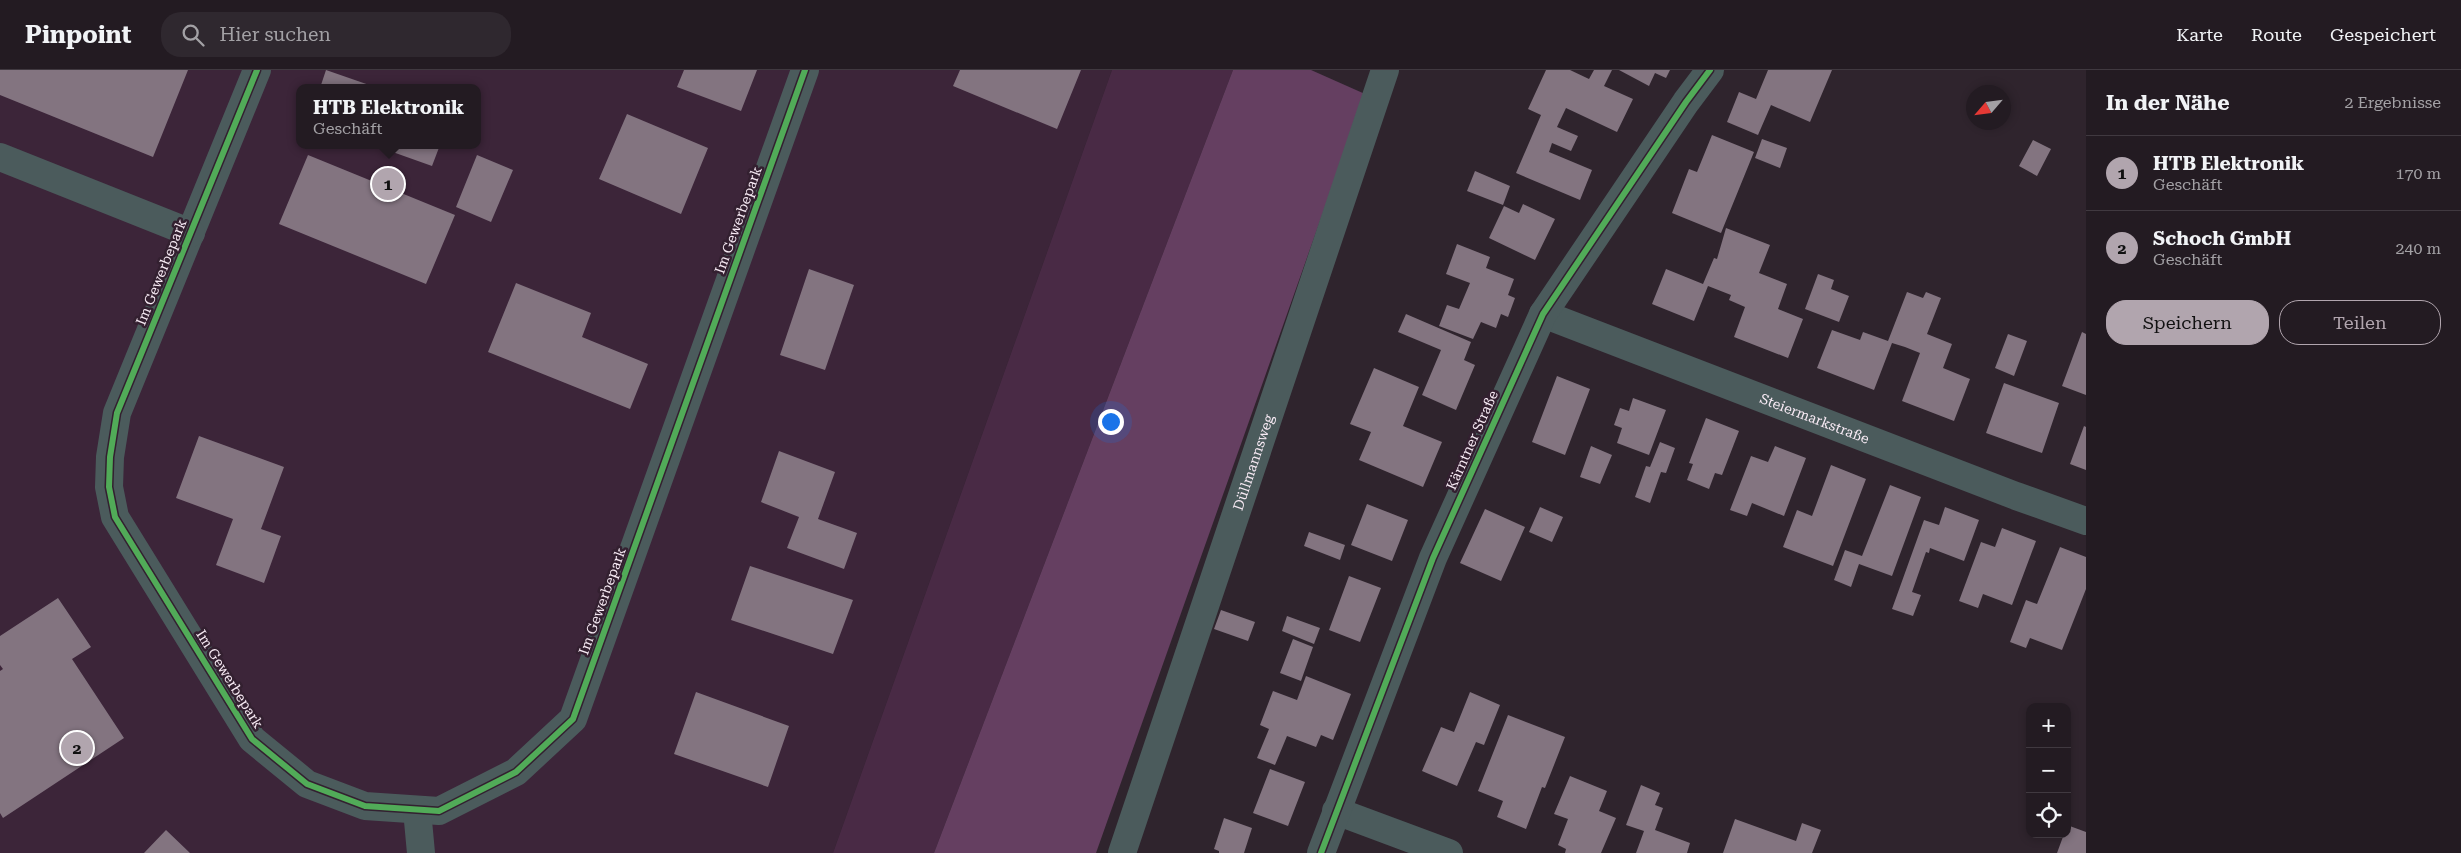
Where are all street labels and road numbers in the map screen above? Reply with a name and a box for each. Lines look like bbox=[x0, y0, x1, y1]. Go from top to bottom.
street label: Im Gewerbepark bbox=[711, 164, 765, 276]
street label: Im Gewerbepark bbox=[132, 217, 190, 327]
street label: Kärntner Straße bbox=[1443, 388, 1501, 492]
street label: Steiermarkstraße bbox=[1758, 390, 1872, 447]
street label: Düllmannsweg bbox=[1230, 412, 1277, 512]
street label: Im Gewerbepark bbox=[575, 545, 629, 657]
street label: Im Gewerbepark bbox=[193, 627, 267, 731]

